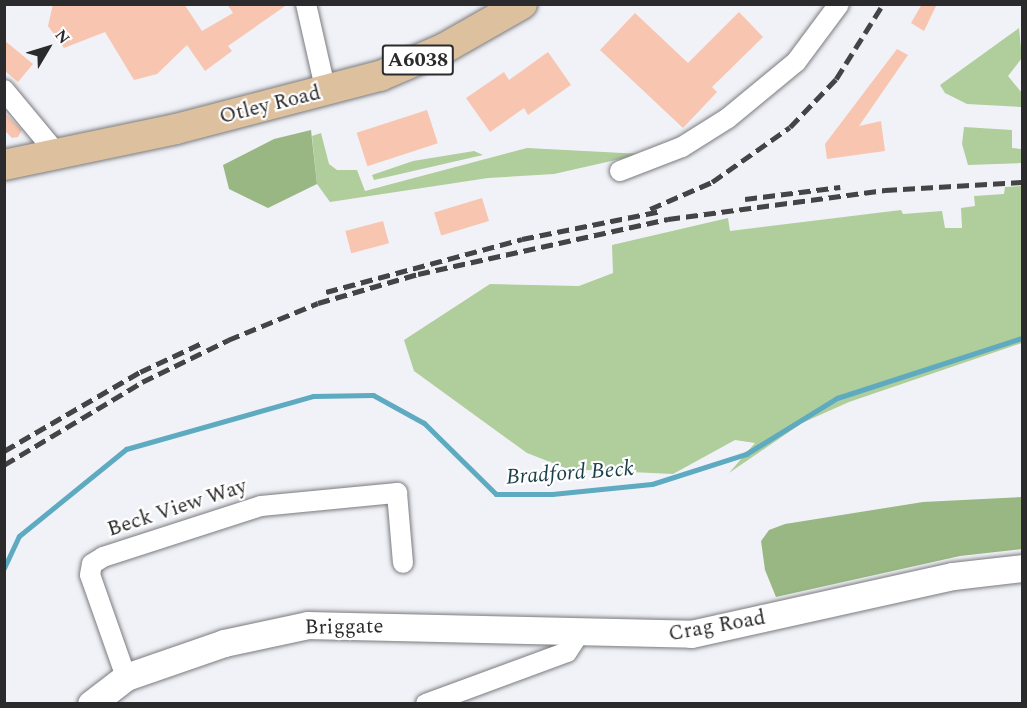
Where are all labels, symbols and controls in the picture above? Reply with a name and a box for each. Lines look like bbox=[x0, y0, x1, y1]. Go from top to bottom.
north arrow bbox=[18, 18, 78, 78]
text: N bbox=[49, 24, 76, 49]
road number: A6038 bbox=[380, 43, 456, 77]
street label: Otley Road bbox=[217, 80, 323, 130]
water label: Bradford Beck bbox=[505, 455, 635, 491]
street label: Beck View Way bbox=[104, 474, 250, 542]
street label: Crag Road bbox=[667, 605, 767, 647]
street label: Briggate bbox=[304, 614, 384, 640]

